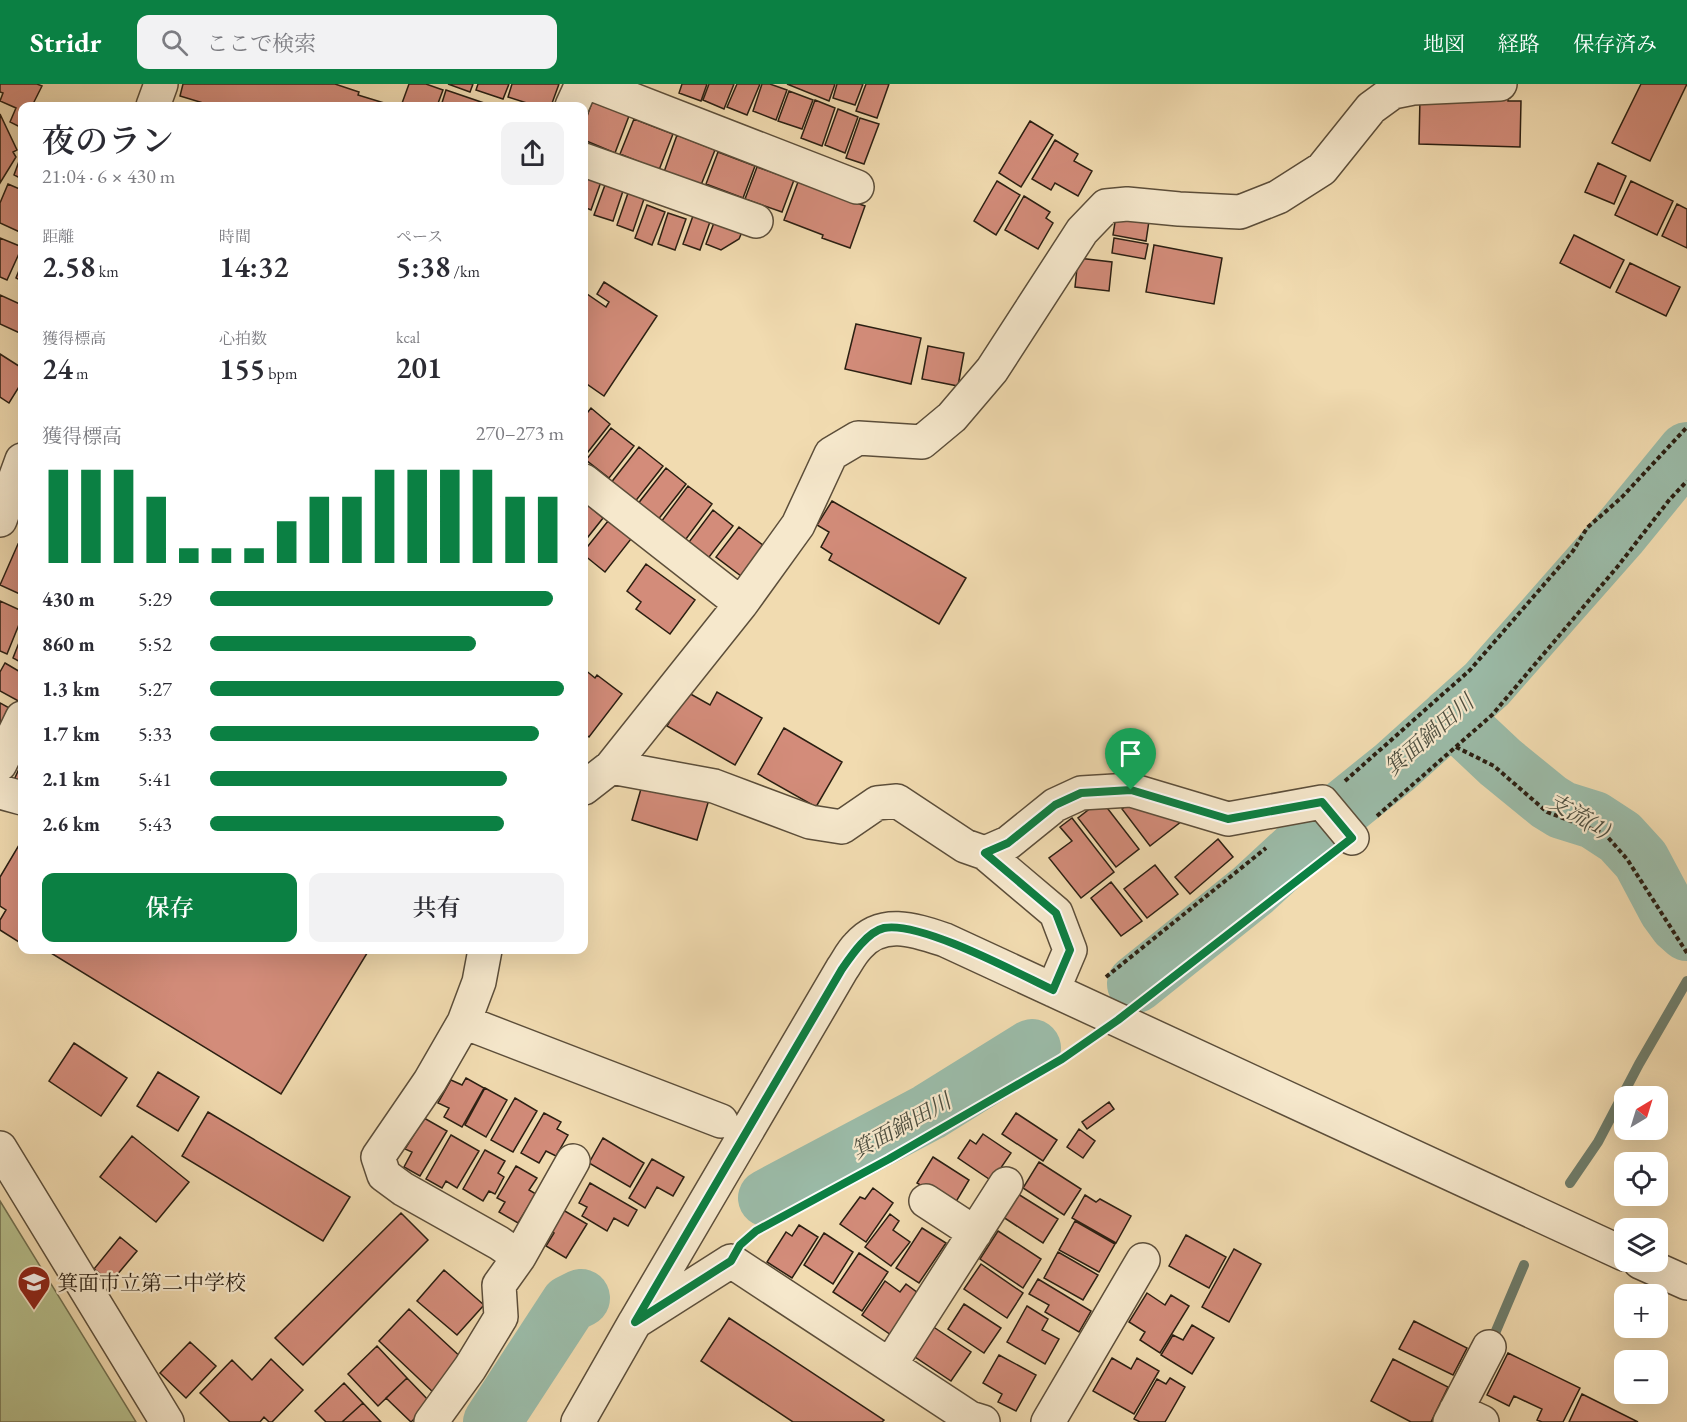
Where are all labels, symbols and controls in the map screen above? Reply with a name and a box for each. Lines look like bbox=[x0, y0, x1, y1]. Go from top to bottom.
search box bbox=[137, 15, 557, 69]
text: Stridr bbox=[30, 24, 101, 60]
icon: search bbox=[158, 26, 191, 59]
text: ここで検索 bbox=[206, 29, 316, 58]
text: 地図 bbox=[1423, 30, 1465, 57]
text: 経路 bbox=[1498, 30, 1540, 57]
text: 保存済み bbox=[1573, 30, 1657, 57]
text: 夜のラン bbox=[42, 119, 174, 162]
button: share bbox=[501, 122, 564, 185]
text: 21:04 · 6 × 430 m bbox=[42, 163, 175, 189]
text: 距離 bbox=[42, 226, 74, 247]
text: 時間 bbox=[219, 226, 251, 247]
text: ペース bbox=[396, 226, 443, 247]
text: 2.58 bbox=[42, 247, 95, 286]
text: 14:32 bbox=[219, 247, 289, 286]
text: 5:38 bbox=[396, 247, 450, 286]
text: km bbox=[95, 261, 119, 282]
text: /km bbox=[450, 261, 480, 282]
text: kcal bbox=[396, 327, 420, 348]
text: 獲得標高 bbox=[42, 328, 106, 349]
text: 心拍数 bbox=[219, 328, 267, 349]
text: 201 bbox=[396, 348, 442, 387]
text: 24 bbox=[42, 349, 73, 388]
text: 155 bbox=[219, 349, 265, 388]
text: m bbox=[73, 363, 88, 384]
text: bpm bbox=[265, 363, 297, 384]
text: 270–273 m bbox=[476, 420, 564, 446]
text: 獲得標高 bbox=[42, 423, 122, 449]
text: 430 m bbox=[42, 586, 95, 612]
text: 5:29 bbox=[138, 586, 172, 612]
text: 860 m bbox=[42, 631, 95, 657]
text: 5:52 bbox=[138, 631, 172, 657]
text: 1.3 km bbox=[42, 676, 100, 702]
text: 5:27 bbox=[138, 676, 172, 702]
water label: 箕面鍋田川 bbox=[1378, 687, 1482, 782]
text: 1.7 km bbox=[42, 721, 100, 747]
text: 5:33 bbox=[138, 721, 172, 747]
pin bbox=[1105, 728, 1156, 790]
icon: arrive bbox=[1114, 737, 1147, 770]
text: 2.1 km bbox=[42, 766, 100, 792]
text: 5:41 bbox=[138, 766, 172, 792]
water label: 支流(1) bbox=[1542, 786, 1616, 844]
text: 2.6 km bbox=[42, 811, 100, 837]
text: 5:43 bbox=[138, 811, 172, 837]
button: 保存 bbox=[42, 873, 297, 942]
button: 共有 bbox=[309, 873, 564, 942]
water label: 箕面鍋田川 bbox=[846, 1086, 958, 1165]
north arrow bbox=[1614, 1086, 1668, 1140]
map controls bbox=[1614, 1086, 1668, 1404]
button: locate bbox=[1614, 1152, 1668, 1206]
button: layers bbox=[1614, 1218, 1668, 1272]
school or university icon: 箕面市立第二中学校 bbox=[16, 1264, 52, 1311]
place label: 箕面市立第二中学校 bbox=[57, 1269, 246, 1296]
button: + bbox=[1614, 1284, 1668, 1338]
button: − bbox=[1614, 1350, 1668, 1404]

